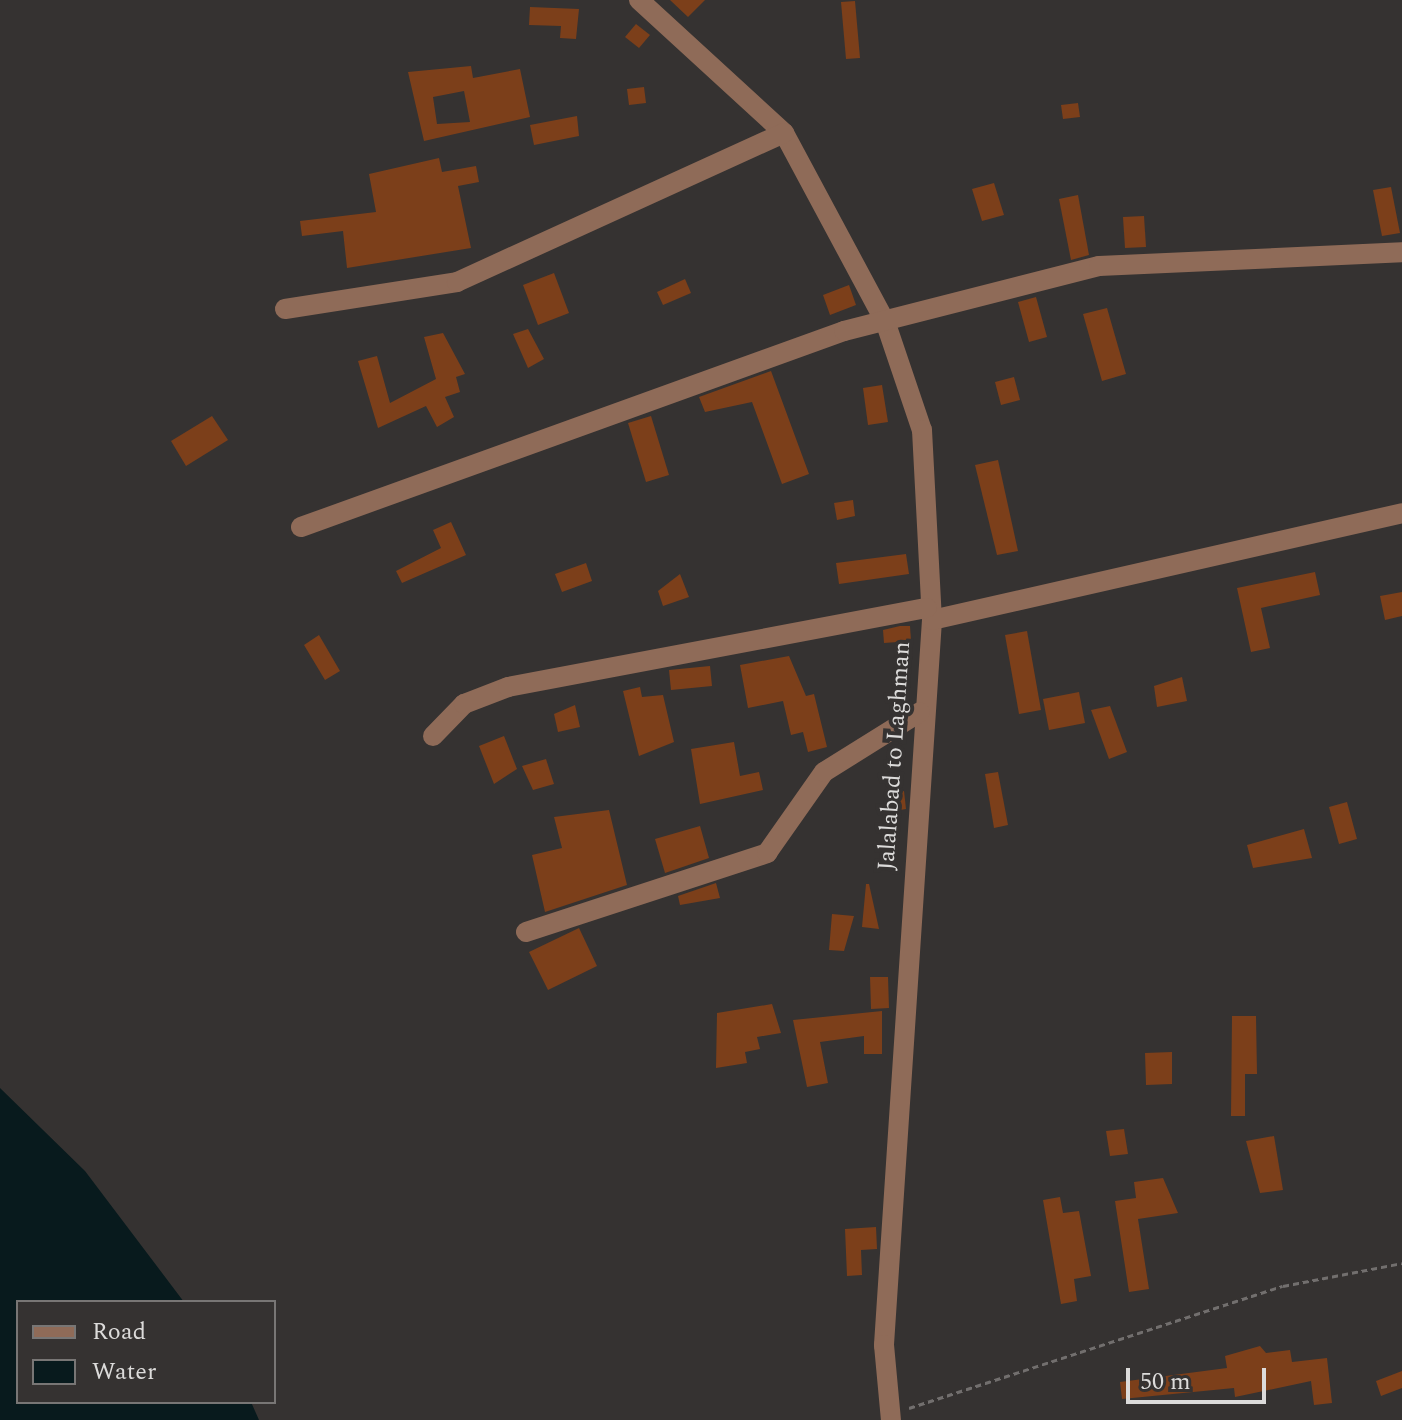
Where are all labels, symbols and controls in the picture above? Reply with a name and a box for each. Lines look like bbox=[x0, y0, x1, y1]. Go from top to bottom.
street label: Jalalabad to Laghman bbox=[873, 640, 917, 872]
legend bbox=[16, 1300, 276, 1404]
text: Road bbox=[92, 1314, 146, 1350]
scale bar bbox=[1130, 1352, 1270, 1402]
text: Water bbox=[92, 1354, 156, 1390]
text: 50 m bbox=[1140, 1364, 1191, 1400]

